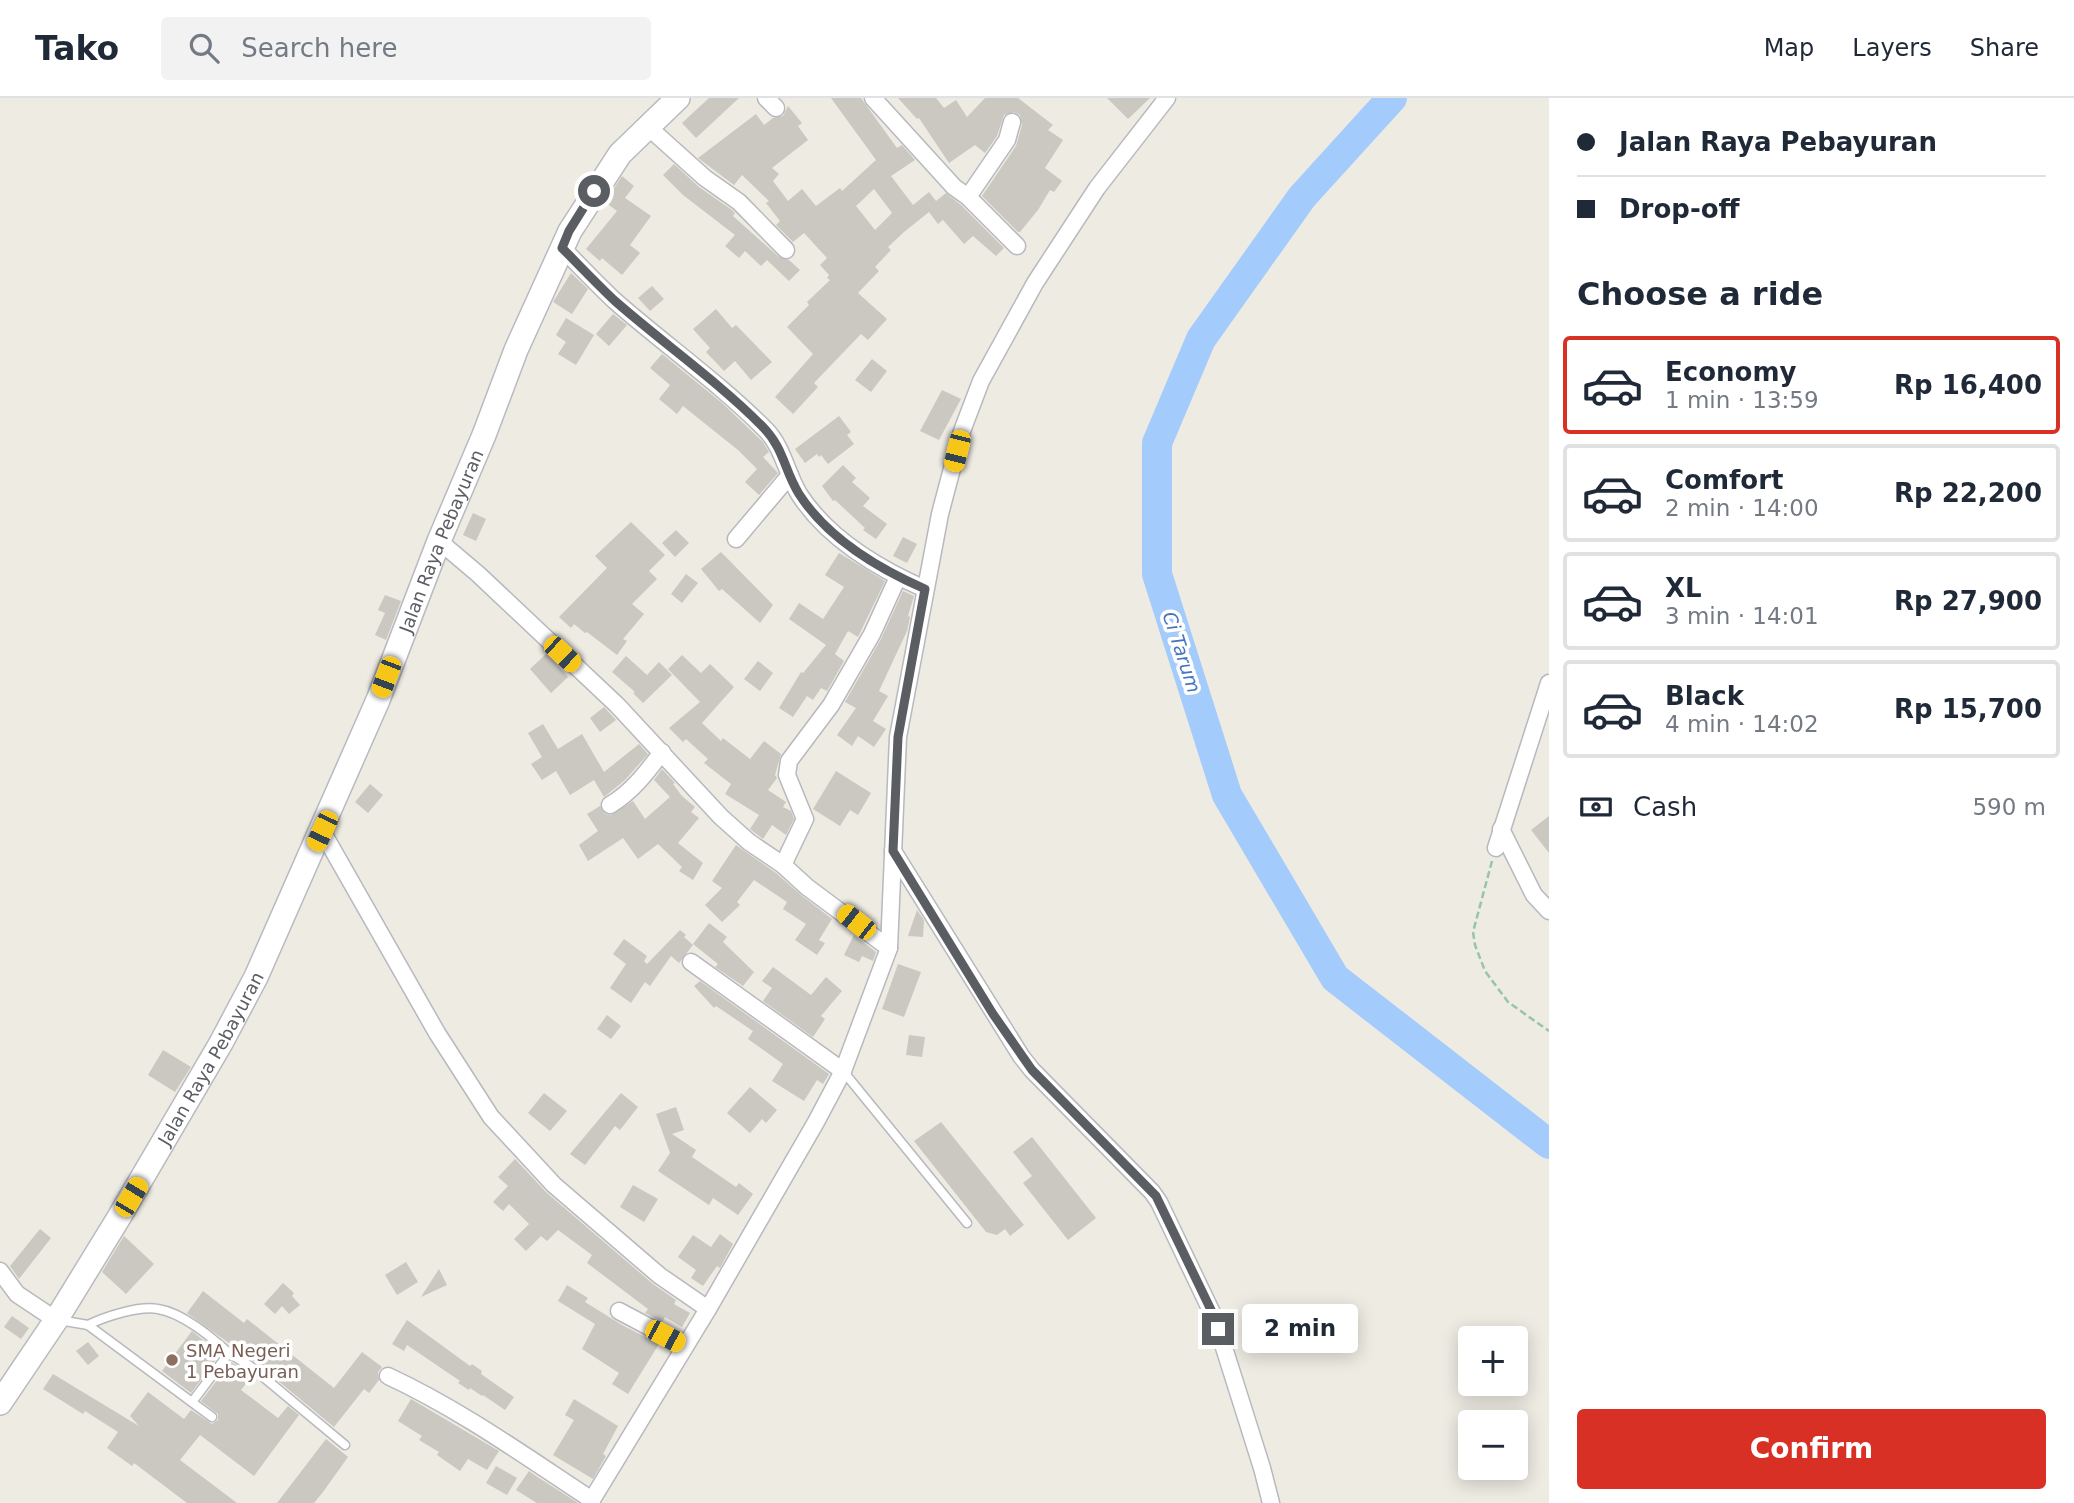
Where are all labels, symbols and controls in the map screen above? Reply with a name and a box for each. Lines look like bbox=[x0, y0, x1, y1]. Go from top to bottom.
search box bbox=[161, 17, 651, 80]
text: Tako bbox=[35, 29, 119, 68]
icon: search bbox=[185, 29, 223, 67]
text: Search here bbox=[241, 33, 397, 63]
text: Map bbox=[1764, 34, 1814, 62]
text: Layers bbox=[1852, 34, 1932, 62]
text: Share bbox=[1970, 34, 2039, 62]
text: Jalan Raya Pebayuran bbox=[1619, 127, 1937, 157]
route start bbox=[578, 175, 610, 207]
text: Drop-off bbox=[1619, 194, 1740, 224]
text: Choose a ride bbox=[1577, 275, 1823, 313]
icon: car bbox=[1581, 354, 1644, 417]
text: Economy bbox=[1665, 357, 1796, 387]
text: Rp 16,400 bbox=[1894, 370, 2042, 400]
text: 1 min · 13:59 bbox=[1665, 387, 1819, 413]
car bbox=[942, 428, 973, 474]
street label: Jalan Raya Pebayuran bbox=[394, 446, 487, 636]
icon: car bbox=[1581, 462, 1644, 525]
text: Comfort bbox=[1665, 465, 1783, 495]
text: Rp 22,200 bbox=[1894, 478, 2042, 508]
text: 2 min · 14:00 bbox=[1665, 495, 1819, 521]
icon: car bbox=[1581, 570, 1644, 633]
text: XL bbox=[1665, 573, 1702, 603]
text: Rp 27,900 bbox=[1894, 586, 2042, 616]
text: 3 min · 14:01 bbox=[1665, 603, 1819, 629]
water label: Ci Tarum bbox=[1159, 609, 1205, 695]
car bbox=[540, 632, 585, 676]
car bbox=[369, 654, 404, 700]
icon: car bbox=[1581, 678, 1644, 741]
text: Black bbox=[1665, 681, 1744, 711]
text: Rp 15,700 bbox=[1894, 694, 2042, 724]
text: 4 min · 14:02 bbox=[1665, 711, 1819, 737]
icon: cash bbox=[1577, 788, 1615, 826]
text: Cash bbox=[1633, 792, 1697, 822]
text: 590 m bbox=[1972, 794, 2046, 820]
car bbox=[304, 808, 341, 854]
car bbox=[833, 901, 880, 943]
street label: Jalan Raya Pebayuran bbox=[153, 968, 267, 1150]
car bbox=[112, 1174, 151, 1220]
callout: 2 min bbox=[1242, 1304, 1358, 1354]
route end bbox=[1202, 1313, 1234, 1345]
text: 2 min bbox=[1264, 1315, 1336, 1341]
car bbox=[642, 1317, 689, 1355]
map controls bbox=[1458, 1326, 1528, 1480]
button: + bbox=[1458, 1326, 1528, 1396]
place label: SMA Negeri 1 Pebayuran bbox=[186, 1340, 299, 1382]
marker: SMA Negeri 1 Pebayuran bbox=[164, 1352, 180, 1368]
button: Confirm bbox=[1577, 1409, 2046, 1489]
button: − bbox=[1458, 1410, 1528, 1480]

